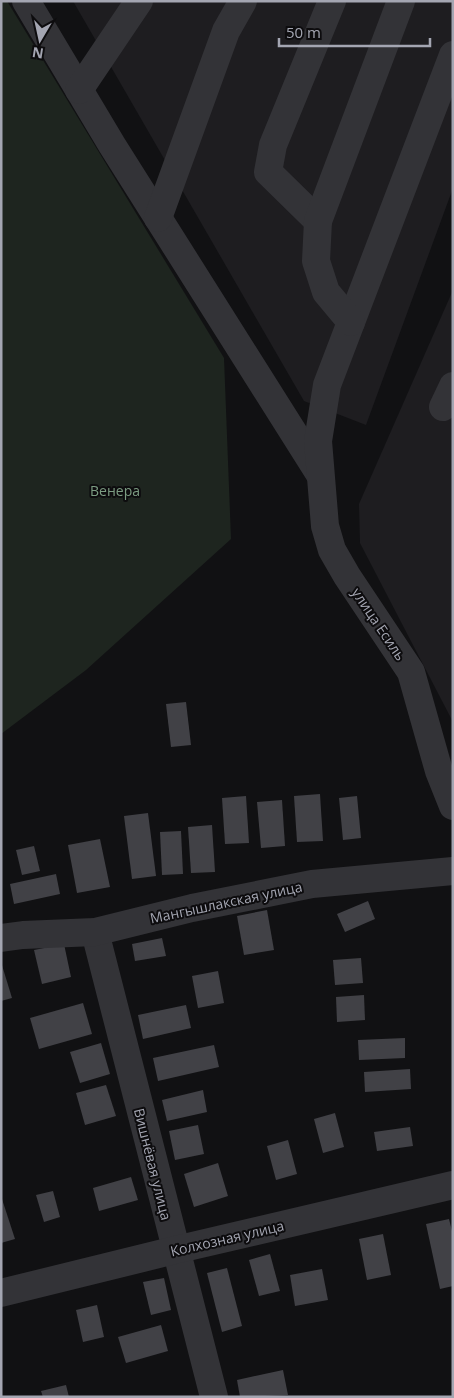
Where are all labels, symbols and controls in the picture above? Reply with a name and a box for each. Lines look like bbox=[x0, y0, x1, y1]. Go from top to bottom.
north arrow bbox=[15, 15, 65, 65]
scale bar bbox=[279, 15, 430, 47]
text: 50 m bbox=[286, 22, 321, 42]
text: N bbox=[31, 43, 45, 64]
park label: Венера bbox=[90, 481, 140, 500]
street label: улица Есиль bbox=[348, 584, 410, 664]
street label: Мангышлакская улица bbox=[148, 877, 304, 927]
street label: Вишнёвая улица bbox=[130, 1106, 176, 1222]
street label: Колхозная улица bbox=[168, 1216, 286, 1260]

